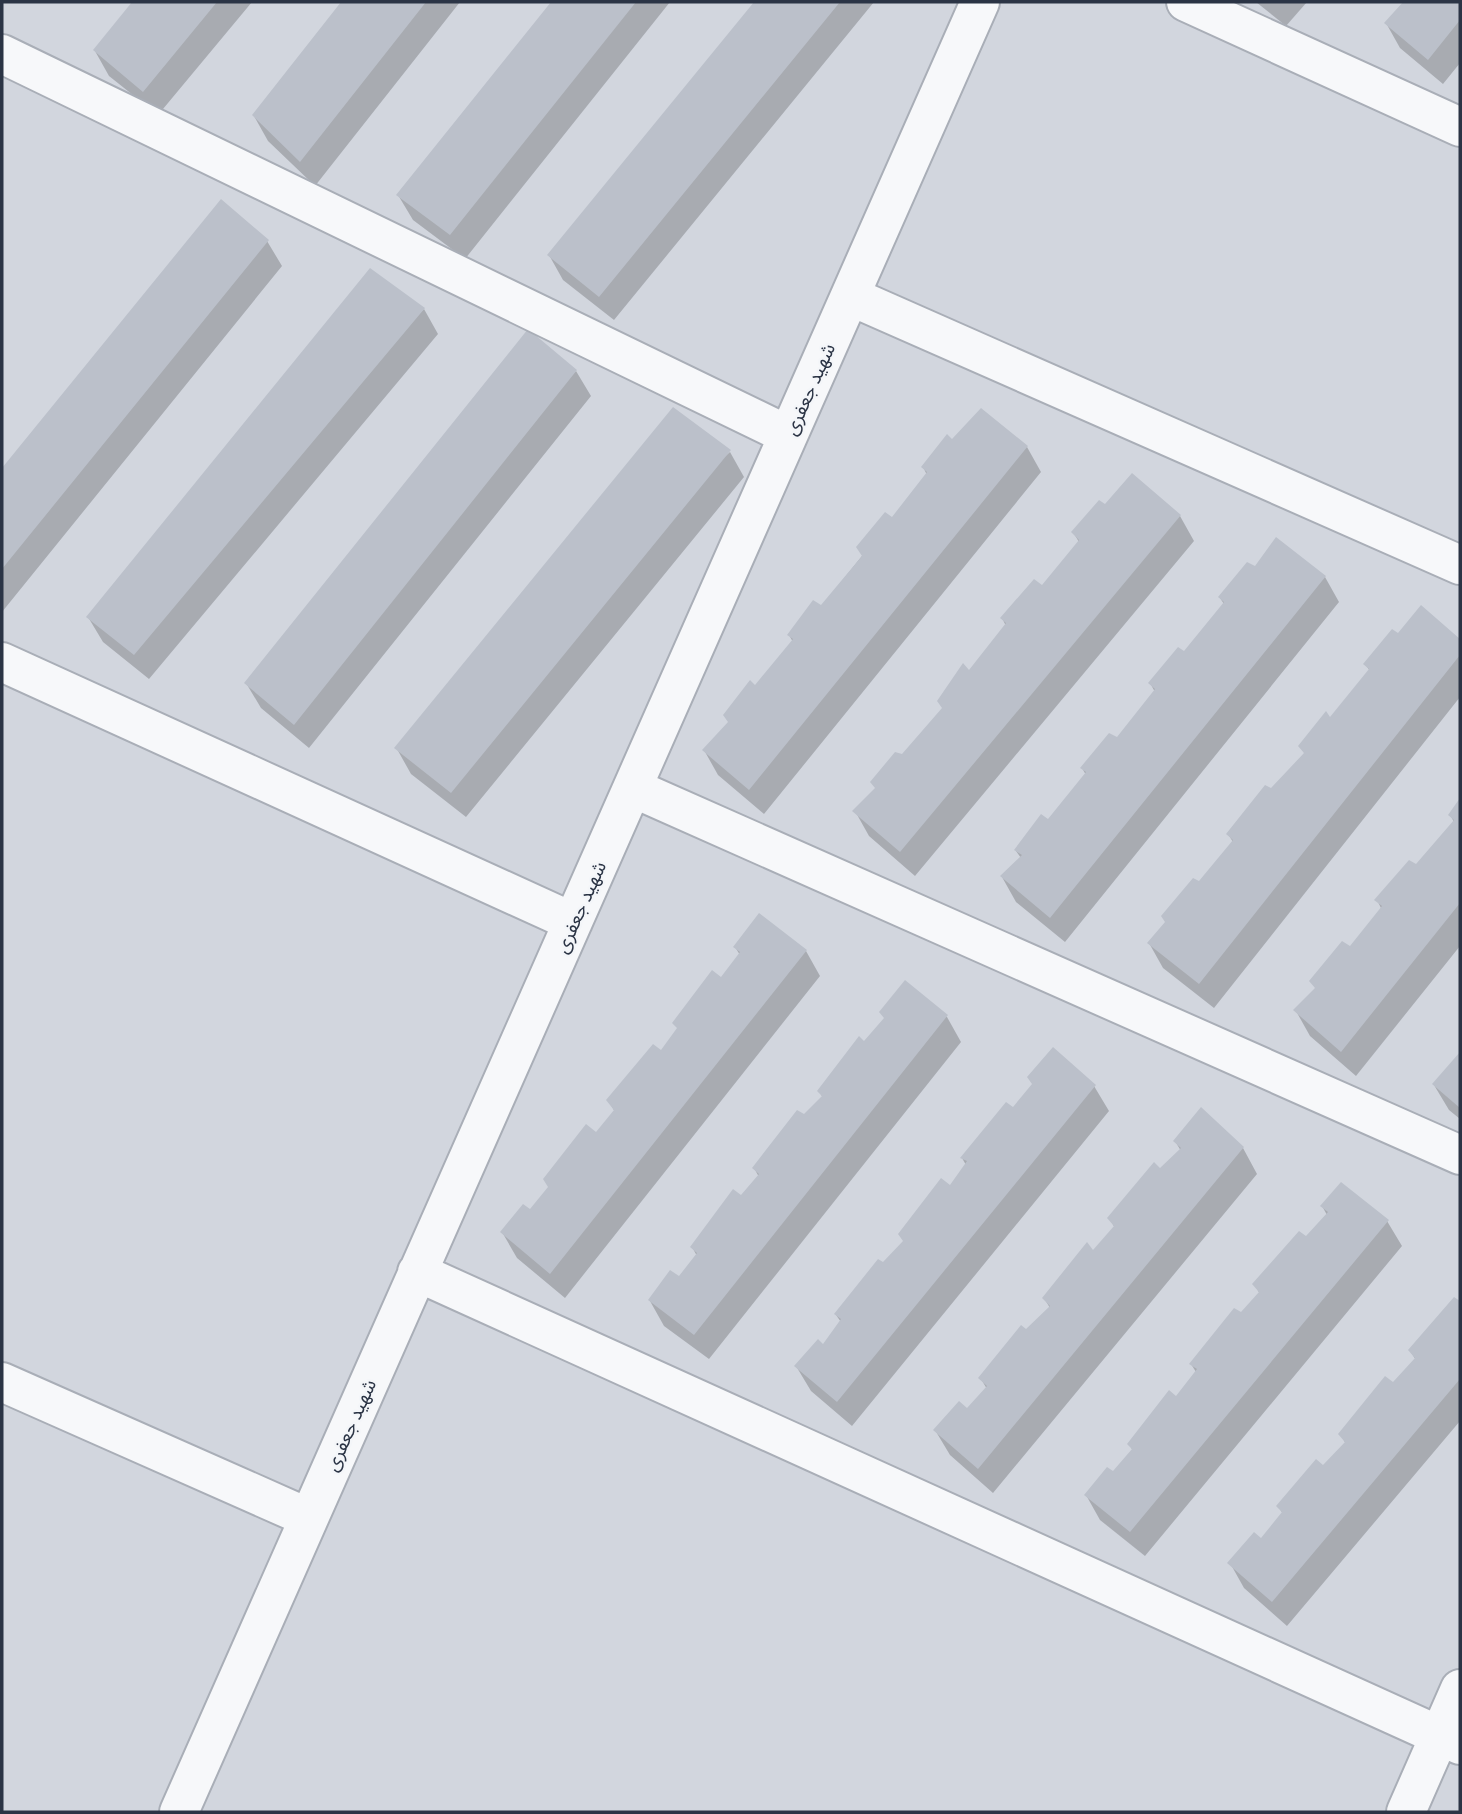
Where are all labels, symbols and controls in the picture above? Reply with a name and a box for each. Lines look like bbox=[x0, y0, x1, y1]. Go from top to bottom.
street label: شهید جعفری bbox=[779, 340, 840, 439]
street label: شهید جعفری bbox=[550, 858, 611, 957]
street label: شهید جعفری bbox=[320, 1376, 381, 1475]

